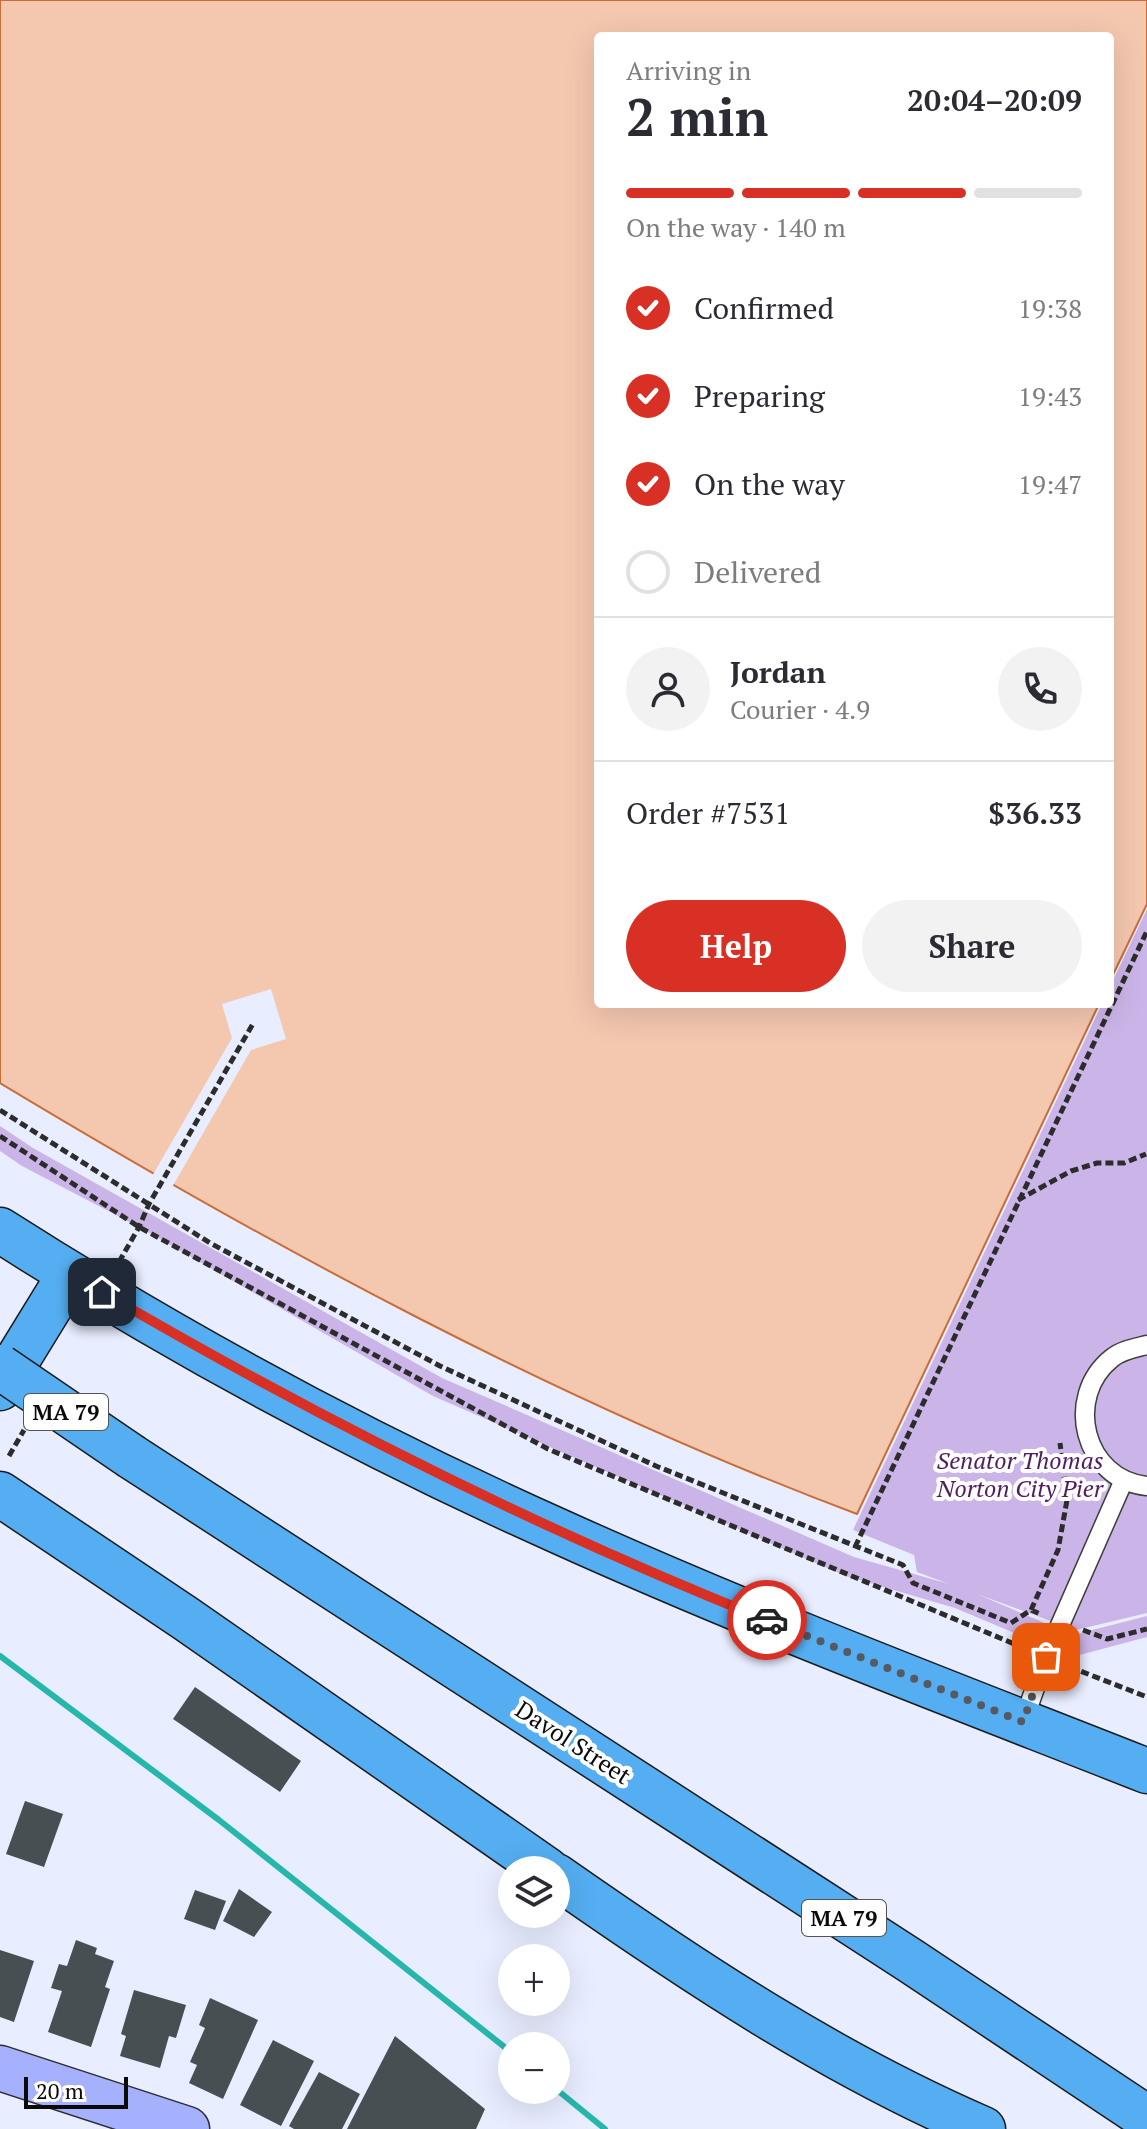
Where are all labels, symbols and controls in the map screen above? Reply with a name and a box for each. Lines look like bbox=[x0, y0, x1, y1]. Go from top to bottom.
text: Arriving in bbox=[626, 53, 751, 87]
text: 20:04–20:09 bbox=[907, 80, 1082, 120]
text: 2 min bbox=[626, 82, 768, 151]
text: On the way · 140 m bbox=[626, 210, 846, 244]
icon: check bbox=[626, 286, 670, 330]
text: Confirmed bbox=[694, 288, 834, 328]
text: 19:38 bbox=[1018, 291, 1082, 325]
icon: check bbox=[626, 374, 670, 418]
text: Preparing bbox=[694, 376, 825, 416]
text: 19:43 bbox=[1018, 379, 1082, 413]
icon: check bbox=[626, 462, 670, 506]
text: On the way bbox=[694, 464, 845, 504]
text: 19:47 bbox=[1018, 467, 1082, 501]
text: Delivered bbox=[694, 552, 821, 592]
button: person bbox=[626, 647, 710, 731]
button: phone bbox=[998, 647, 1082, 731]
text: Jordan bbox=[730, 652, 826, 692]
text: Courier · 4.9 bbox=[730, 692, 870, 726]
text: Order #7531 bbox=[626, 793, 790, 833]
text: $36.33 bbox=[988, 793, 1082, 833]
button: Help bbox=[626, 900, 846, 992]
button: Share bbox=[862, 900, 1082, 992]
pin bbox=[68, 1258, 136, 1326]
icon: home bbox=[80, 1270, 124, 1314]
road number: MA 79 bbox=[24, 1394, 108, 1430]
park label: Senator Thomas Norton City Pier bbox=[936, 1444, 1105, 1504]
courier bbox=[727, 1580, 807, 1660]
icon: car bbox=[745, 1598, 789, 1642]
pin bbox=[1012, 1623, 1080, 1691]
icon: bag bbox=[1024, 1635, 1068, 1679]
street label: Davol Street bbox=[510, 1693, 637, 1791]
map controls bbox=[498, 1856, 570, 2104]
button: layers bbox=[498, 1856, 570, 1928]
road number: MA 79 bbox=[802, 1900, 886, 1936]
button: + bbox=[498, 1944, 570, 2016]
button: − bbox=[498, 2032, 570, 2104]
scale bar bbox=[24, 2073, 128, 2109]
text: 20 m bbox=[36, 2076, 84, 2105]

